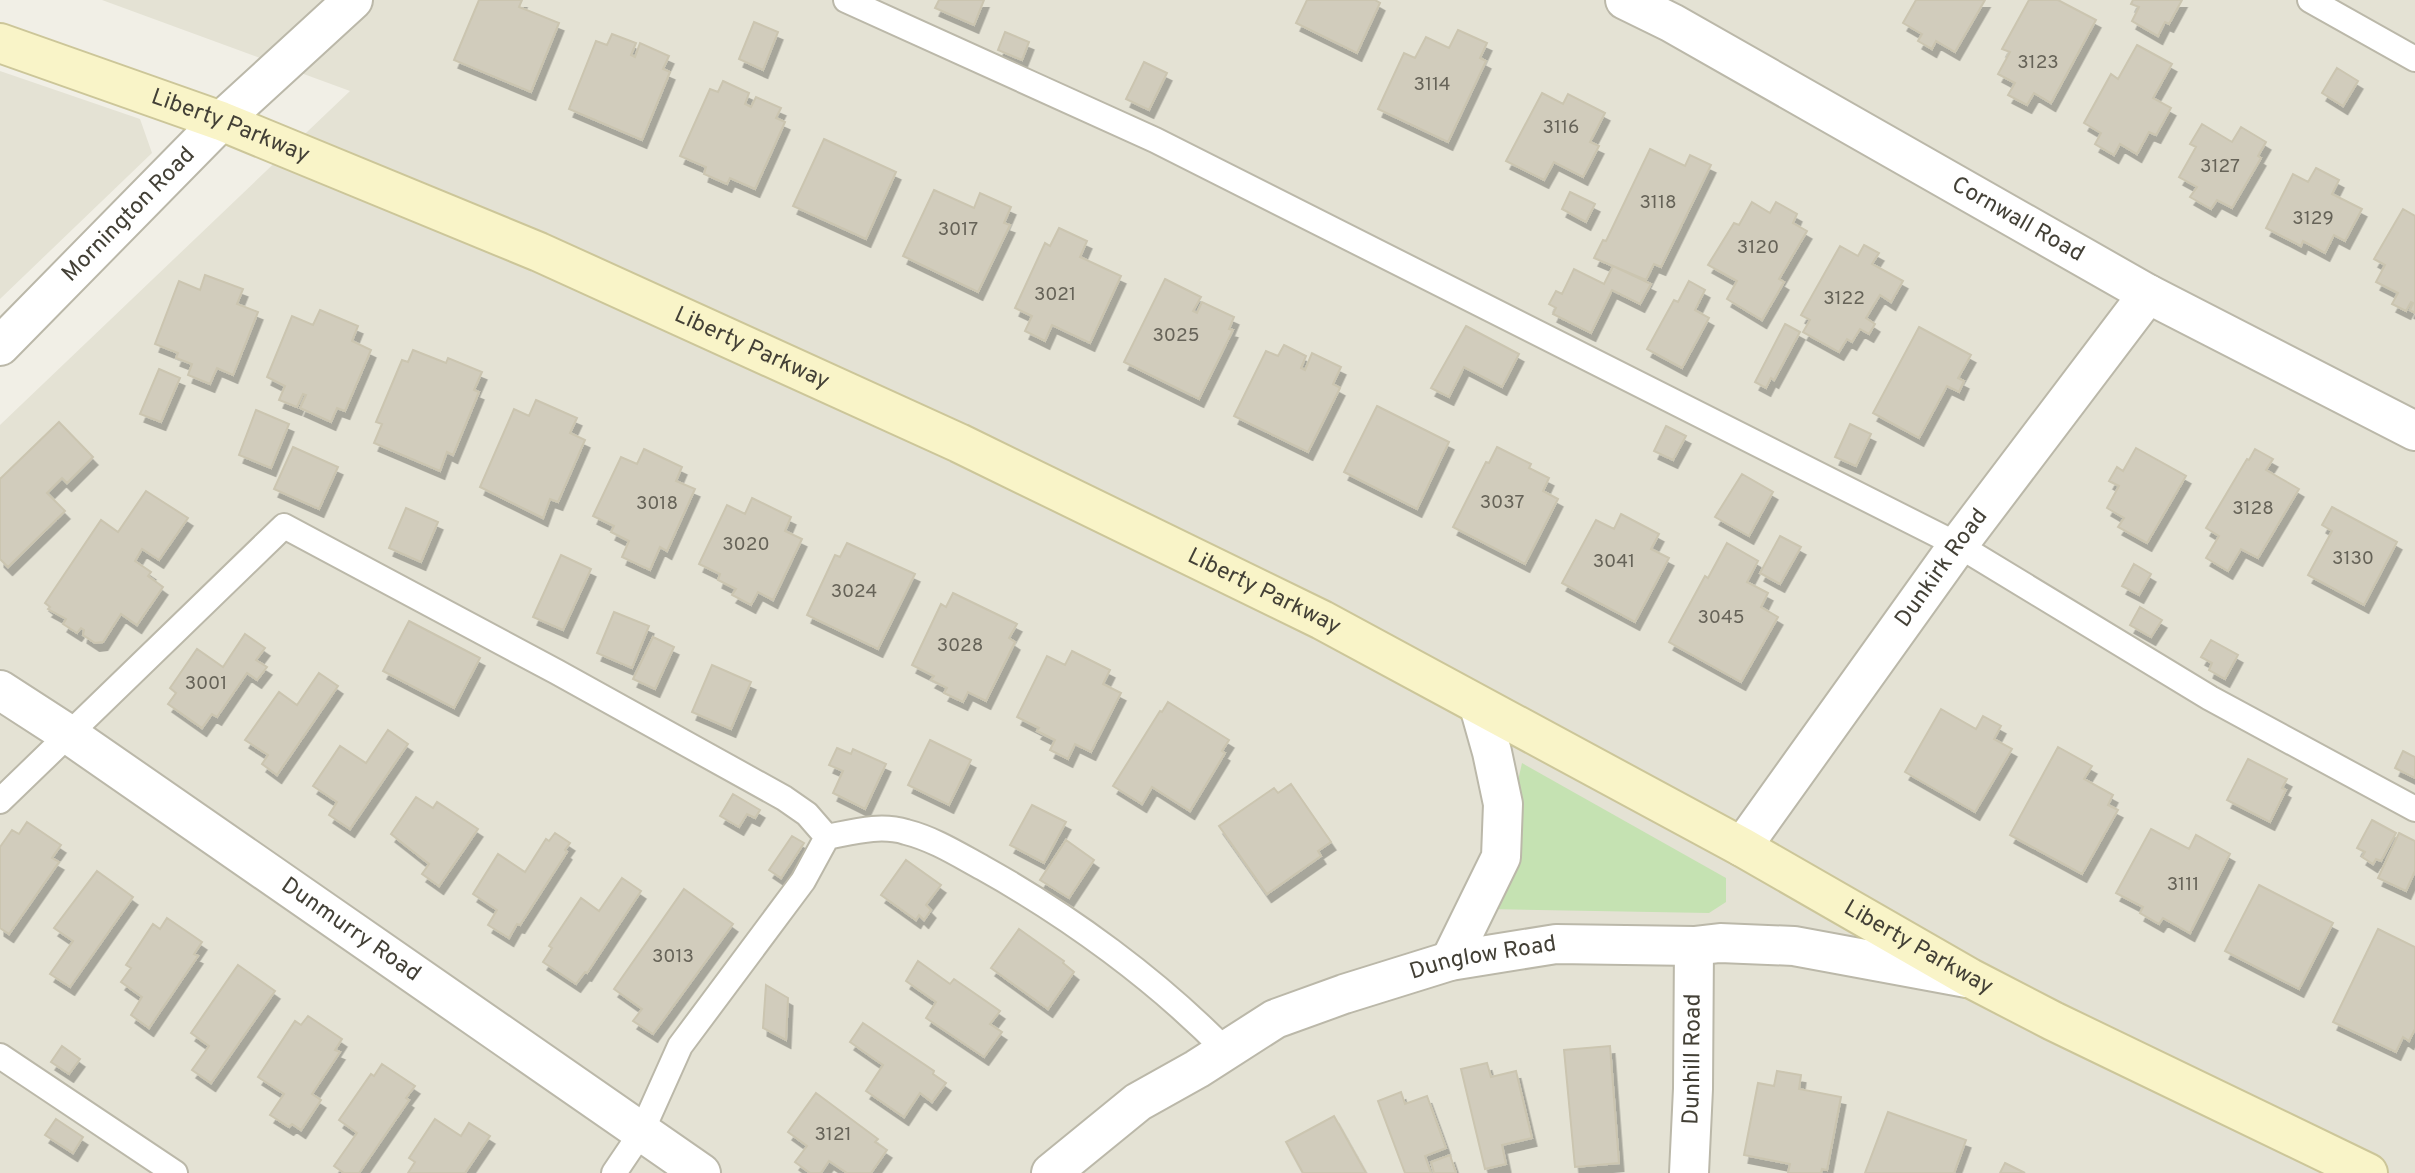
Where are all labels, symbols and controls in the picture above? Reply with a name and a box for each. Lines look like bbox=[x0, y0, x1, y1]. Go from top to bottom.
house number: 3123 bbox=[2017, 51, 2059, 75]
house number: 3114 bbox=[1414, 73, 1451, 97]
street label: Liberty Parkway bbox=[147, 83, 314, 170]
house number: 3116 bbox=[1543, 116, 1579, 140]
street label: Mornington Road bbox=[56, 141, 202, 288]
house number: 3127 bbox=[2200, 155, 2240, 179]
street label: Cornwall Road bbox=[1946, 170, 2089, 269]
house number: 3118 bbox=[1639, 191, 1677, 215]
house number: 3129 bbox=[2292, 207, 2334, 231]
house number: 3017 bbox=[938, 218, 978, 242]
house number: 3120 bbox=[1737, 236, 1779, 260]
house number: 3021 bbox=[1034, 283, 1076, 307]
house number: 3122 bbox=[1823, 287, 1865, 311]
street label: Liberty Parkway bbox=[670, 301, 834, 397]
house number: 3025 bbox=[1153, 324, 1199, 348]
house number: 3037 bbox=[1480, 491, 1524, 515]
house number: 3018 bbox=[636, 492, 678, 516]
house number: 3128 bbox=[2232, 497, 2274, 521]
street label: Dunkirk Road bbox=[1889, 503, 1995, 633]
house number: 3020 bbox=[722, 533, 770, 557]
street label: Liberty Parkway bbox=[1182, 542, 1346, 642]
house number: 3130 bbox=[2332, 547, 2374, 571]
house number: 3041 bbox=[1593, 550, 1635, 574]
house number: 3024 bbox=[831, 580, 877, 604]
house number: 3045 bbox=[1697, 606, 1745, 630]
house number: 3028 bbox=[937, 634, 983, 658]
house number: 3001 bbox=[185, 672, 227, 696]
street label: Dunmurry Road bbox=[275, 872, 426, 989]
house number: 3111 bbox=[2167, 873, 2199, 897]
street label: Liberty Parkway bbox=[1838, 894, 1998, 1002]
street label: Dunglow Road bbox=[1406, 930, 1558, 987]
house number: 3013 bbox=[652, 945, 694, 969]
street label: Dunhill Road bbox=[1677, 993, 1708, 1125]
house number: 3121 bbox=[814, 1123, 852, 1147]

